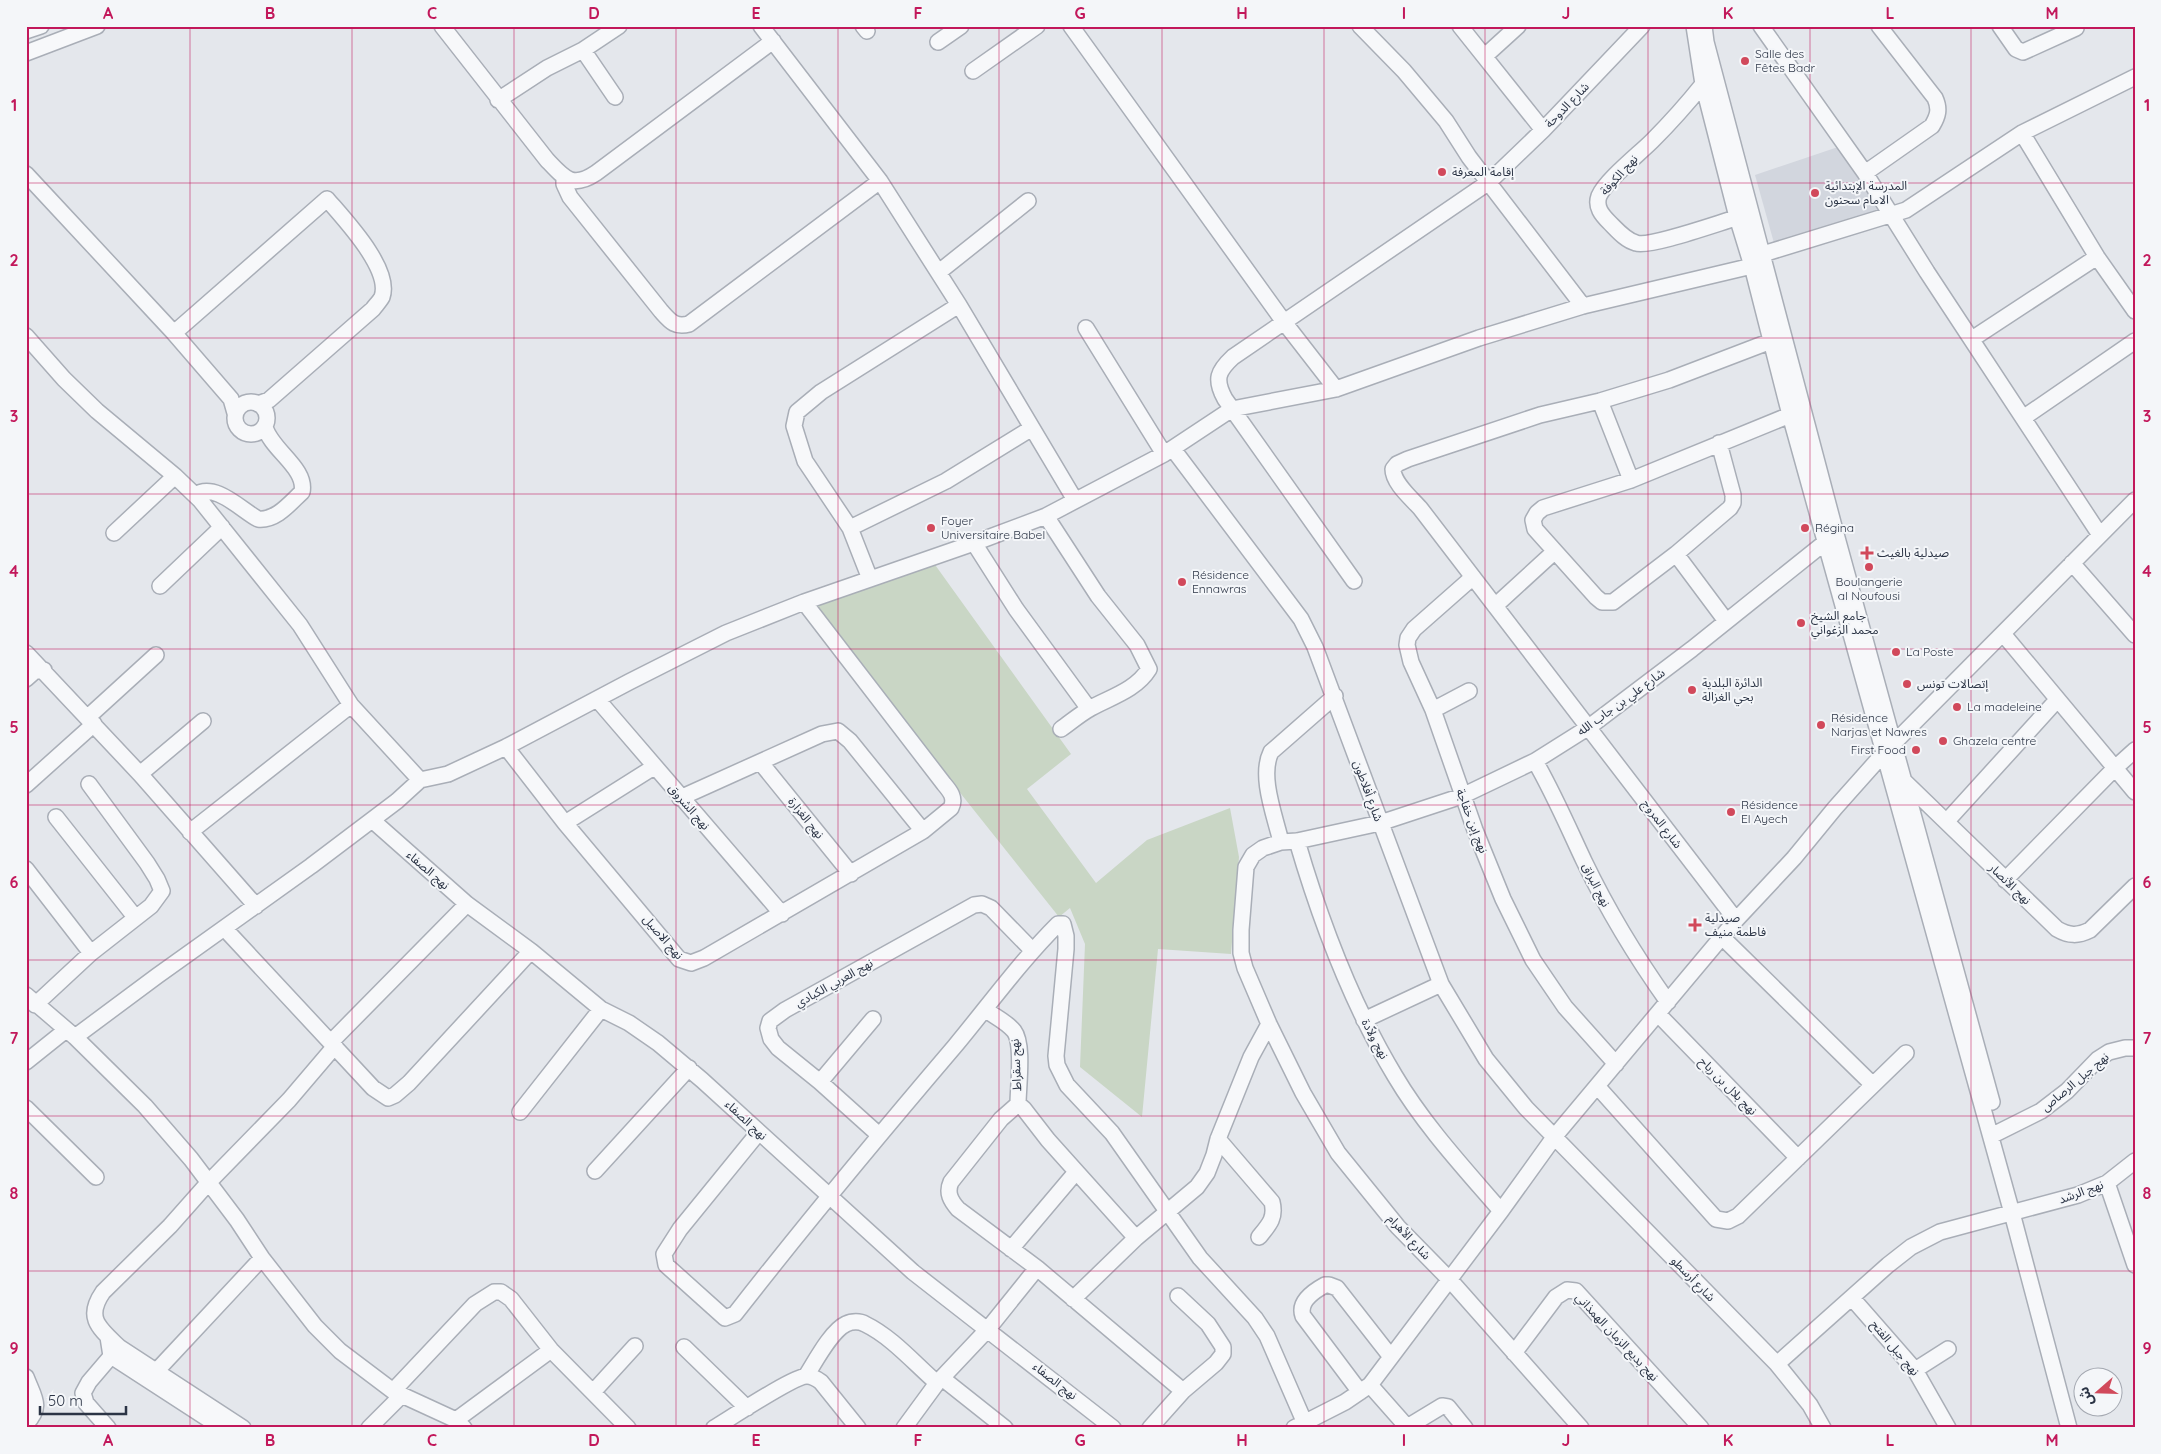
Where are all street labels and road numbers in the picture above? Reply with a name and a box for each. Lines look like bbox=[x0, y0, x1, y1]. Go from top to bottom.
street label: شارع الدوحة bbox=[1541, 79, 1593, 132]
street label: نهج الكوفة bbox=[1597, 151, 1642, 199]
street label: شارع علي بن جاب الله bbox=[1574, 665, 1669, 741]
street label: شارع أفلاطون bbox=[1349, 758, 1386, 824]
street label: نهج الشروق bbox=[664, 781, 713, 834]
street label: نهج إبن خفاجة bbox=[1451, 786, 1492, 856]
street label: نهج الغزارة bbox=[784, 794, 828, 843]
street label: شارع المروج bbox=[1638, 796, 1686, 852]
street label: نهج الصفاء bbox=[402, 847, 453, 894]
street label: نهج الأنصار bbox=[1984, 859, 2035, 909]
street label: نهج البراق bbox=[1577, 860, 1614, 910]
street label: نهج الاصيل bbox=[638, 911, 687, 963]
street label: نهج العربي الكبادي bbox=[792, 955, 877, 1013]
street label: نهج ولاّدة bbox=[1357, 1016, 1392, 1062]
street label: نهج سقراط bbox=[1007, 1038, 1026, 1092]
street label: نهج جبل الرصاص bbox=[2038, 1049, 2113, 1116]
street label: نهج بلال بن رباح bbox=[1695, 1053, 1761, 1119]
street label: نهج الصفاء bbox=[721, 1096, 771, 1144]
street label: نهج الرشد bbox=[2056, 1177, 2106, 1208]
street label: شارع الأهرام bbox=[1383, 1211, 1434, 1264]
street label: شارع أرسطو bbox=[1667, 1253, 1719, 1306]
street label: نهج بديع الزمان الهمذاني bbox=[1571, 1289, 1662, 1386]
street label: نهج جبل الفتح bbox=[1866, 1317, 1923, 1380]
street label: نهج الصفاء bbox=[1029, 1359, 1080, 1404]

